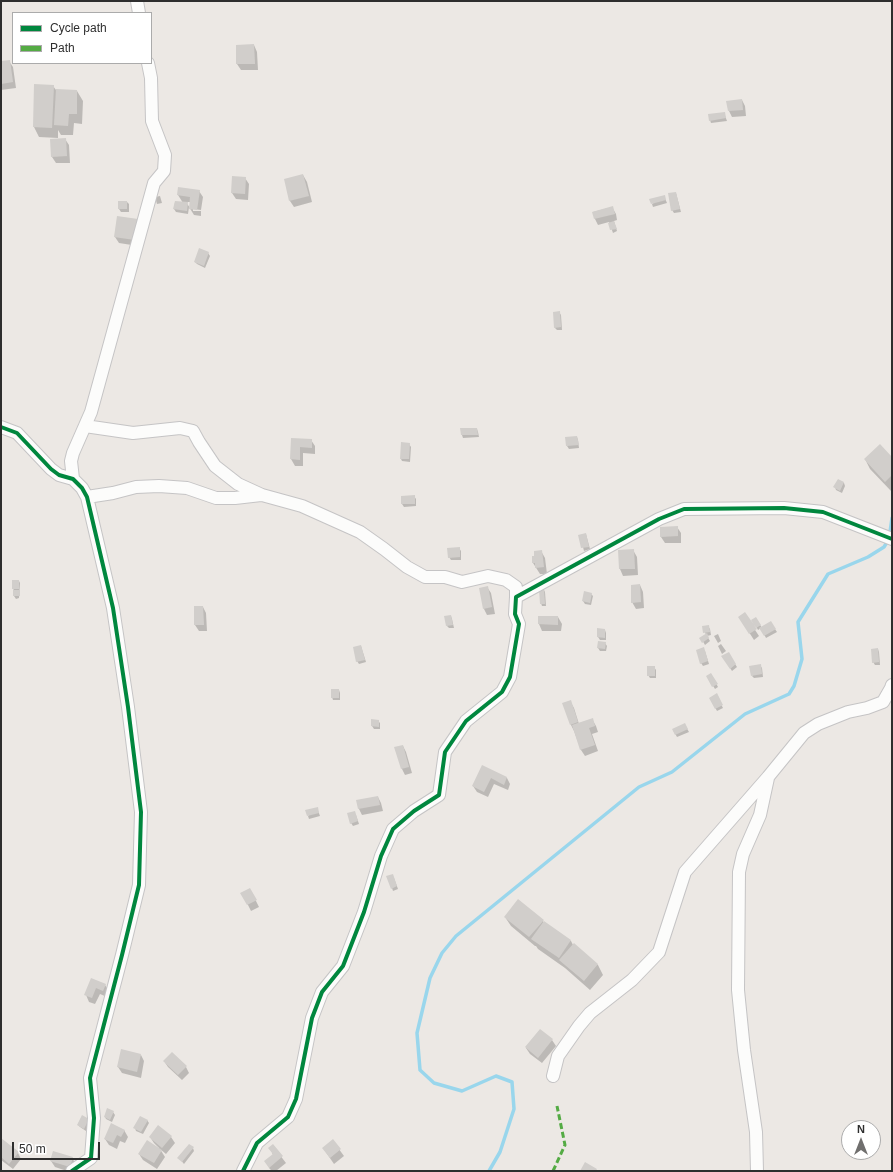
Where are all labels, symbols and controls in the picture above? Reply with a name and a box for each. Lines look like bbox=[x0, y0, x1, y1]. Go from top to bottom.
legend bbox=[12, 12, 152, 64]
text: Cycle path bbox=[50, 21, 107, 35]
text: Path bbox=[50, 41, 75, 55]
north arrow bbox=[841, 1120, 881, 1160]
text: N bbox=[857, 1123, 865, 1135]
scale bar bbox=[14, 1134, 102, 1160]
text: 50 m bbox=[19, 1142, 46, 1156]

